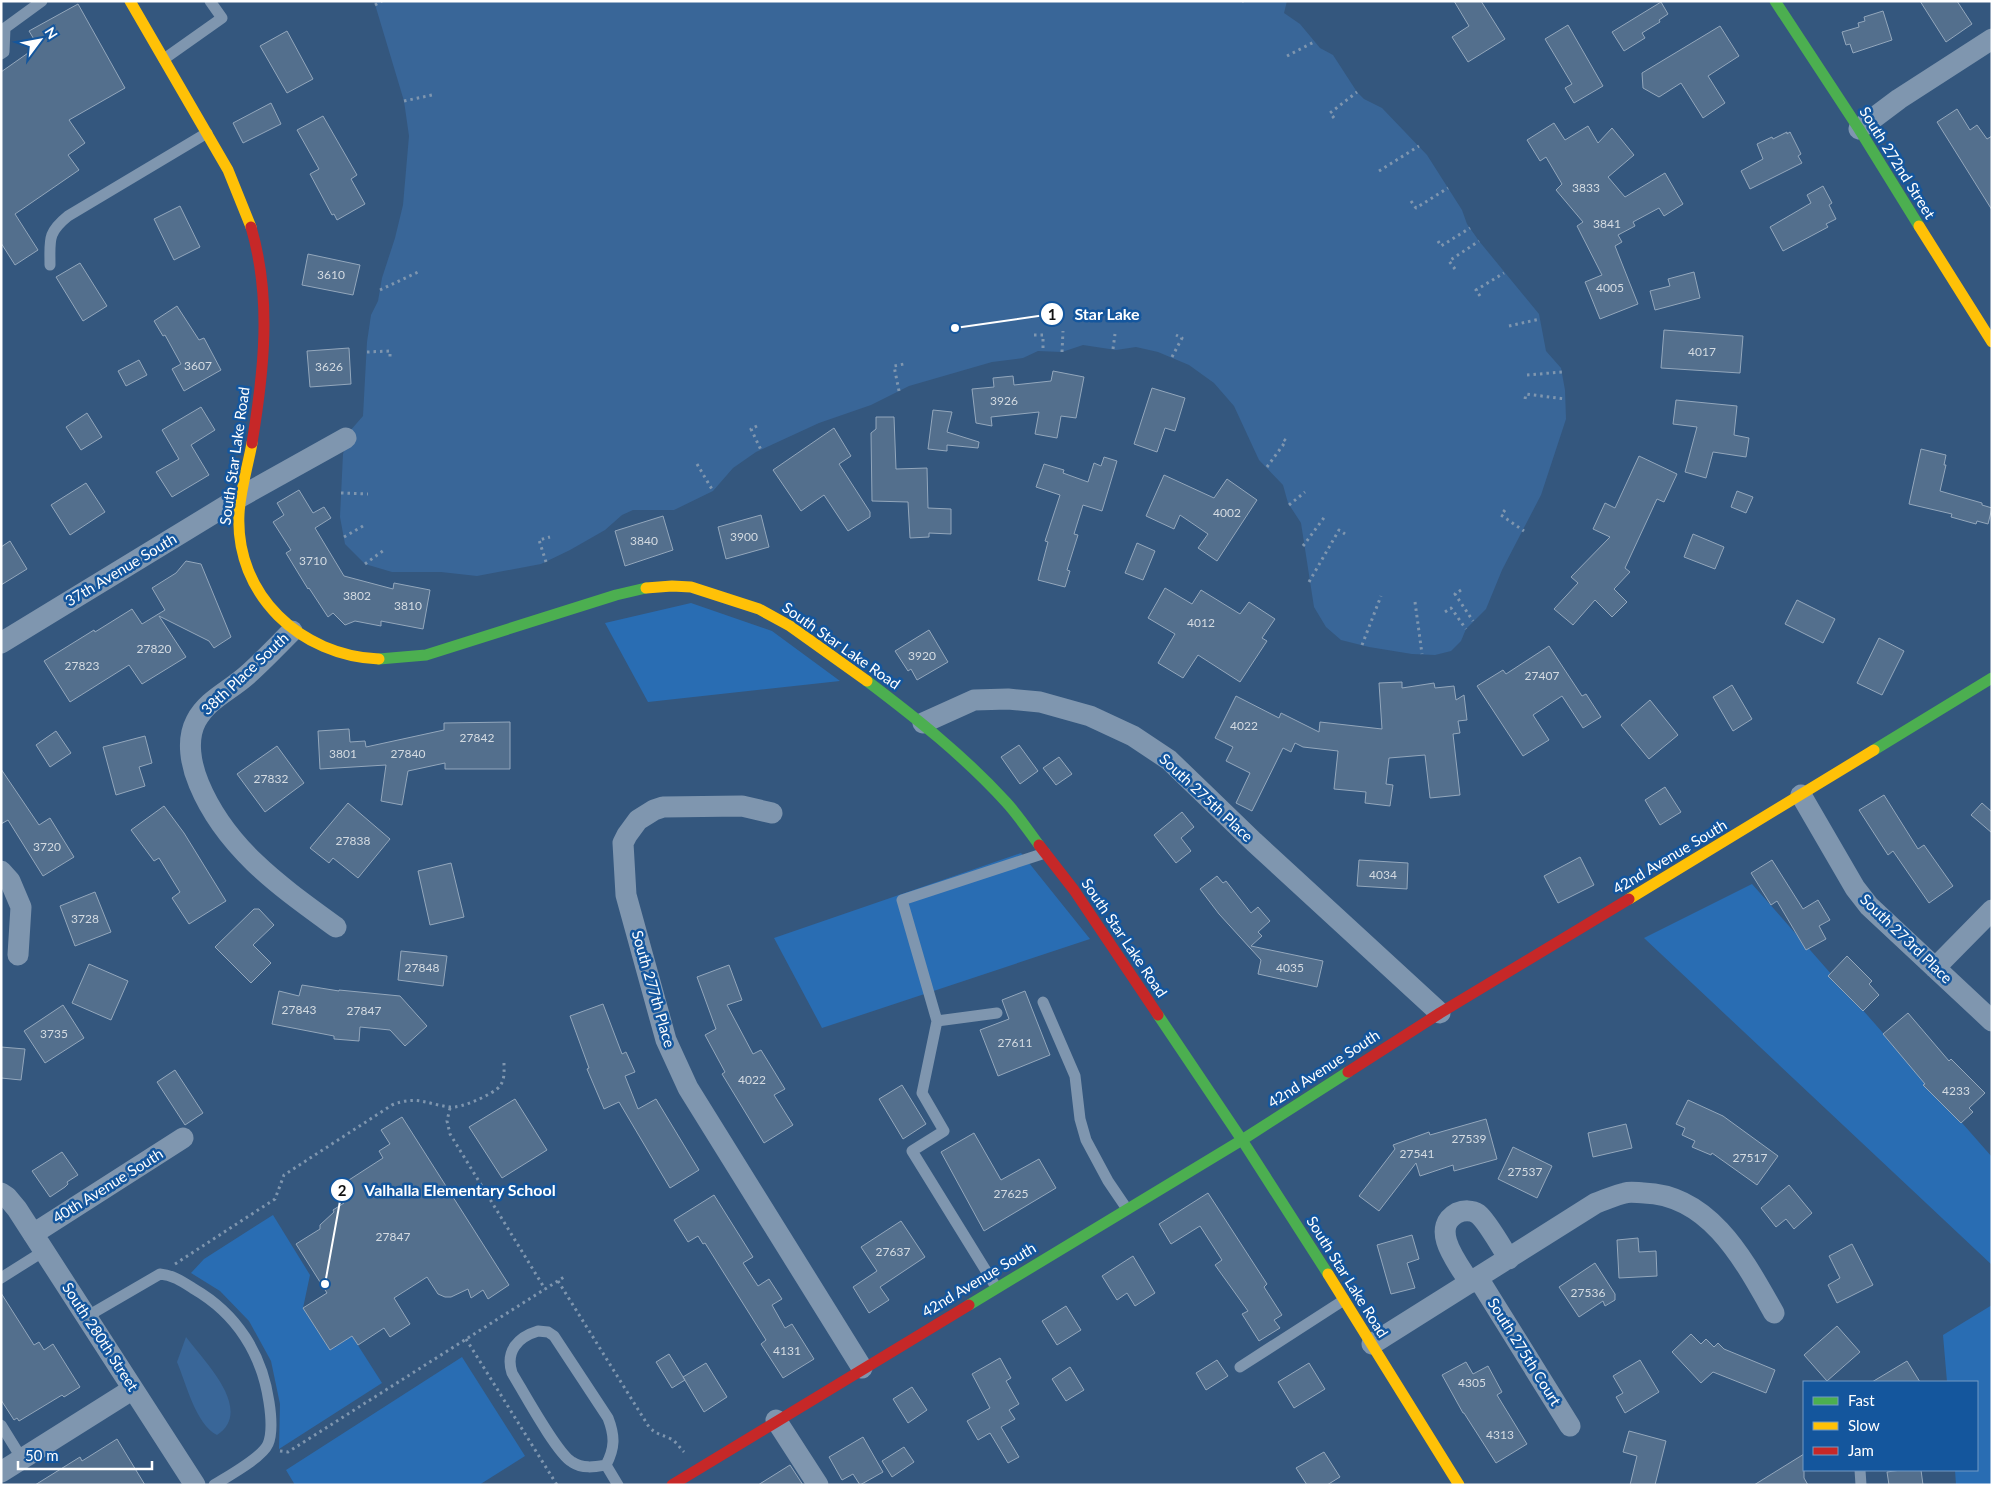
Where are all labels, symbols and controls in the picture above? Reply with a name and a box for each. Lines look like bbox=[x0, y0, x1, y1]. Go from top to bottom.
north arrow bbox=[15, 15, 65, 65]
text: N bbox=[41, 24, 62, 42]
street label: South 272nd Street bbox=[1856, 103, 1940, 222]
house number: 3833 bbox=[1572, 180, 1600, 195]
house number: 3841 bbox=[1593, 216, 1621, 231]
house number: 3610 bbox=[317, 267, 345, 282]
house number: 4005 bbox=[1596, 280, 1624, 295]
callout: Star Lake bbox=[1039, 299, 1150, 330]
text: Star Lake bbox=[1074, 304, 1140, 323]
text: 1 bbox=[1048, 305, 1056, 323]
house number: 4017 bbox=[1688, 344, 1716, 359]
house number: 3607 bbox=[184, 358, 212, 373]
house number: 3626 bbox=[315, 359, 343, 374]
street label: South Star Lake Road bbox=[215, 386, 253, 526]
house number: 3926 bbox=[990, 393, 1018, 408]
house number: 4002 bbox=[1213, 505, 1241, 520]
street label: 37th Avenue South bbox=[62, 529, 179, 609]
house number: 3900 bbox=[730, 529, 758, 544]
house number: 3840 bbox=[630, 533, 658, 548]
house number: 3710 bbox=[299, 553, 327, 568]
house number: 3802 bbox=[343, 588, 371, 603]
house number: 3810 bbox=[394, 598, 422, 613]
street label: South Star Lake Road bbox=[779, 598, 904, 693]
house number: 4012 bbox=[1187, 615, 1215, 630]
street label: 38th Place South bbox=[197, 628, 292, 718]
house number: 27820 bbox=[137, 641, 171, 656]
house number: 3920 bbox=[908, 648, 936, 663]
house number: 27823 bbox=[65, 658, 99, 673]
house number: 27407 bbox=[1525, 668, 1559, 683]
house number: 4022 bbox=[1230, 718, 1258, 733]
house number: 27842 bbox=[460, 730, 494, 745]
house number: 3801 bbox=[329, 746, 357, 761]
house number: 27840 bbox=[391, 746, 425, 761]
street label: South 275th Place bbox=[1156, 749, 1257, 845]
house number: 27832 bbox=[254, 771, 288, 786]
street label: 42nd Avenue South bbox=[1609, 815, 1730, 897]
house number: 27838 bbox=[336, 833, 370, 848]
house number: 3720 bbox=[33, 839, 61, 854]
house number: 4034 bbox=[1369, 867, 1397, 882]
street label: South Star Lake Road bbox=[1078, 875, 1171, 1000]
street label: South 273rd Place bbox=[1857, 890, 1957, 987]
house number: 3728 bbox=[71, 911, 99, 926]
street label: South 277th Place bbox=[629, 928, 679, 1050]
house number: 27848 bbox=[405, 960, 439, 975]
house number: 4035 bbox=[1276, 960, 1304, 975]
house number: 27843 bbox=[282, 1002, 316, 1017]
house number: 27847 bbox=[347, 1003, 381, 1018]
street label: 42nd Avenue South bbox=[1264, 1025, 1383, 1111]
house number: 3735 bbox=[40, 1026, 68, 1041]
house number: 27611 bbox=[998, 1035, 1032, 1050]
house number: 4022 bbox=[738, 1072, 766, 1087]
house number: 4233 bbox=[1942, 1083, 1970, 1098]
house number: 27539 bbox=[1452, 1131, 1486, 1146]
street label: 40th Avenue South bbox=[49, 1144, 166, 1226]
house number: 27541 bbox=[1400, 1146, 1434, 1161]
house number: 27517 bbox=[1733, 1150, 1767, 1165]
house number: 27537 bbox=[1508, 1164, 1542, 1179]
callout: Valhalla Elementary School bbox=[329, 1175, 566, 1206]
text: Valhalla Elementary School bbox=[363, 1180, 556, 1199]
text: 2 bbox=[338, 1181, 347, 1199]
house number: 27625 bbox=[994, 1186, 1028, 1201]
street label: South Star Lake Road bbox=[1303, 1213, 1392, 1340]
house number: 27847 bbox=[376, 1229, 410, 1244]
street label: 42nd Avenue South bbox=[918, 1238, 1039, 1320]
house number: 27637 bbox=[876, 1244, 910, 1259]
street label: South 280th Street bbox=[59, 1279, 143, 1395]
house number: 27536 bbox=[1571, 1285, 1605, 1300]
street label: South 275th Court bbox=[1484, 1294, 1566, 1409]
house number: 4131 bbox=[773, 1343, 801, 1358]
house number: 4305 bbox=[1458, 1375, 1486, 1390]
legend bbox=[1803, 1381, 1978, 1471]
text: Fast bbox=[1848, 1391, 1875, 1409]
text: Slow bbox=[1848, 1416, 1880, 1434]
house number: 4313 bbox=[1486, 1427, 1514, 1442]
scale bar bbox=[18, 1438, 151, 1470]
text: Jam bbox=[1848, 1441, 1874, 1459]
text: 50 m bbox=[25, 1446, 59, 1464]

